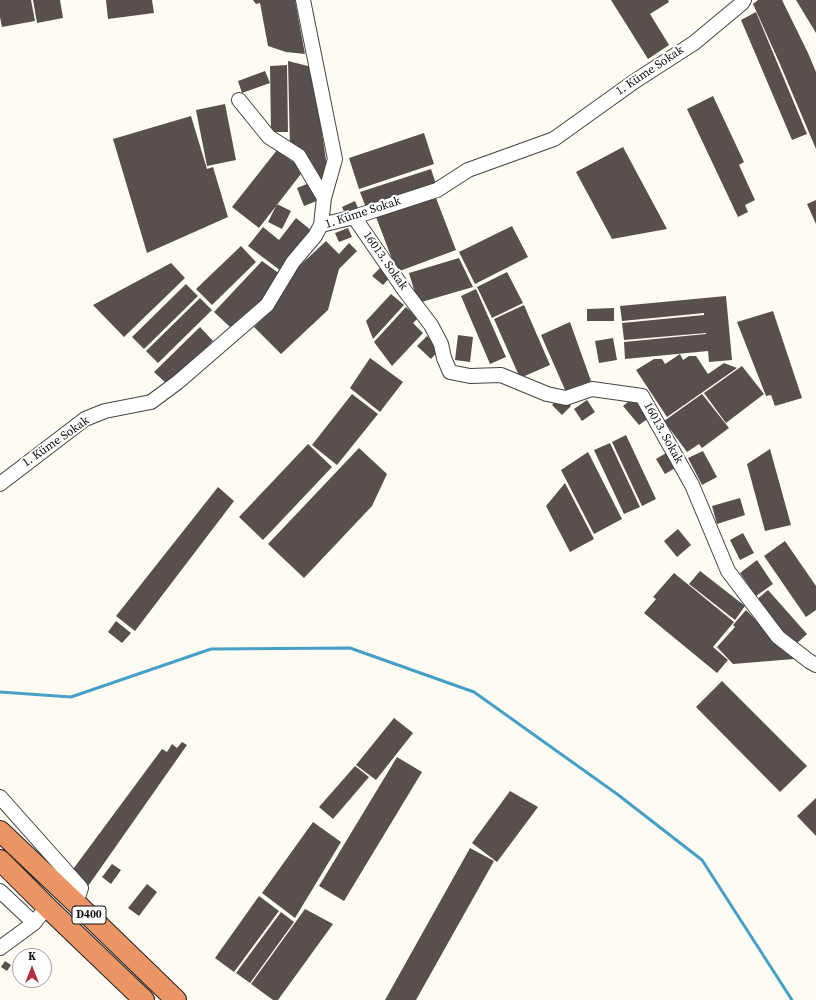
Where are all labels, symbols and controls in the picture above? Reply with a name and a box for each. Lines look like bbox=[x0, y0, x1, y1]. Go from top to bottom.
street label: 1. Küme Sokak bbox=[613, 43, 687, 99]
street label: 1. Küme Sokak bbox=[323, 194, 403, 232]
street label: 16013. Sokak bbox=[360, 229, 410, 293]
street label: 16013. Sokak bbox=[640, 400, 686, 466]
street label: 1. Küme Sokak bbox=[20, 414, 92, 470]
road number: D400 bbox=[72, 906, 106, 924]
north arrow bbox=[12, 948, 52, 988]
text: K bbox=[28, 949, 36, 964]

